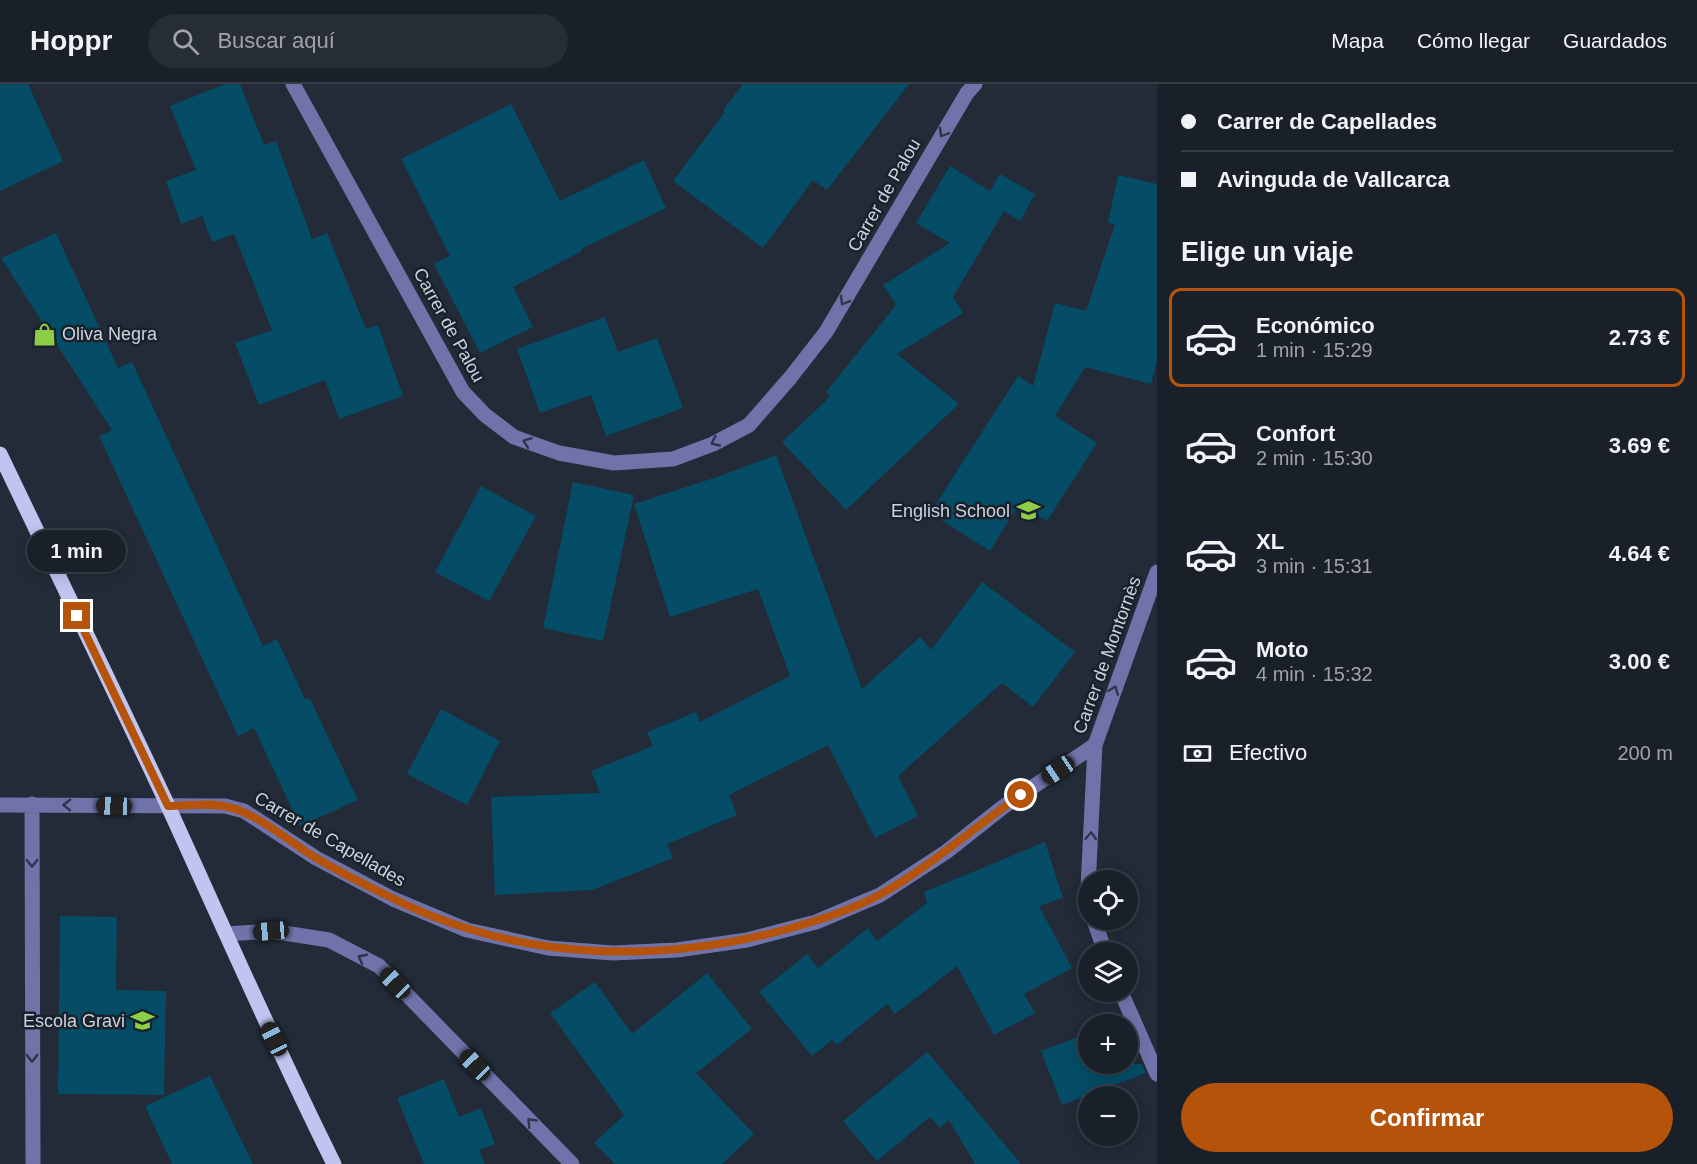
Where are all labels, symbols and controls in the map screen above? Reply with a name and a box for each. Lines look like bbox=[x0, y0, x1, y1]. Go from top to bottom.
search box bbox=[148, 14, 568, 68]
text: Hoppr bbox=[30, 25, 112, 56]
icon: search bbox=[169, 25, 202, 58]
text: Buscar aquí bbox=[217, 28, 335, 53]
text: Mapa bbox=[1331, 29, 1384, 52]
text: Cómo llegar bbox=[1417, 29, 1530, 52]
text: Guardados bbox=[1563, 29, 1667, 52]
text: Carrer de Capellades bbox=[1217, 109, 1437, 134]
one-way arrow bbox=[939, 127, 951, 137]
street label: Carrer de Palou bbox=[844, 135, 924, 255]
text: Avinguda de Vallcarca bbox=[1217, 167, 1450, 192]
text: Elige un viaje bbox=[1181, 237, 1354, 267]
street label: Carrer de Palou bbox=[409, 265, 489, 385]
one-way arrow bbox=[840, 295, 852, 305]
icon: car bbox=[1184, 311, 1238, 365]
text: Económico bbox=[1256, 313, 1375, 338]
shop icon: Oliva Negra bbox=[31, 321, 57, 347]
place label: Oliva Negra bbox=[62, 324, 158, 344]
text: 2.73 € bbox=[1609, 325, 1670, 350]
text: 1 min · 15:29 bbox=[1256, 339, 1373, 361]
icon: car bbox=[1184, 419, 1238, 473]
text: Confort bbox=[1256, 421, 1335, 446]
text: 3.69 € bbox=[1609, 433, 1670, 458]
one-way arrow bbox=[711, 435, 722, 447]
one-way arrow bbox=[522, 436, 532, 449]
text: 2 min · 15:30 bbox=[1256, 447, 1373, 469]
school or university icon: English School bbox=[1015, 498, 1041, 524]
place label: English School bbox=[891, 501, 1010, 521]
icon: car bbox=[1184, 527, 1238, 581]
callout: 1 min bbox=[28, 529, 127, 571]
text: XL bbox=[1256, 529, 1284, 554]
text: 1 min bbox=[50, 540, 103, 562]
text: 4.64 € bbox=[1609, 541, 1670, 566]
text: 3 min · 15:31 bbox=[1256, 555, 1373, 577]
street label: Carrer de Montornès bbox=[1069, 574, 1145, 736]
route end bbox=[63, 602, 90, 629]
icon: car bbox=[1184, 635, 1238, 689]
text: Moto bbox=[1256, 637, 1309, 662]
text: 3.00 € bbox=[1609, 649, 1670, 674]
text: 4 min · 15:32 bbox=[1256, 663, 1373, 685]
one-way arrow bbox=[1107, 685, 1120, 696]
icon: cash bbox=[1181, 737, 1214, 770]
text: Efectivo bbox=[1229, 740, 1307, 765]
text: 200 m bbox=[1617, 742, 1673, 764]
car bbox=[1038, 752, 1078, 788]
route start bbox=[1007, 781, 1034, 808]
street label: Carrer de Capellades bbox=[251, 788, 409, 890]
car bbox=[96, 796, 132, 816]
one-way arrow bbox=[63, 799, 72, 811]
one-way arrow bbox=[1084, 832, 1097, 841]
one-way arrow bbox=[26, 858, 38, 867]
map controls bbox=[1078, 870, 1138, 1146]
button: locate bbox=[1078, 870, 1138, 930]
car bbox=[252, 920, 290, 942]
button: layers bbox=[1078, 942, 1138, 1002]
one-way arrow bbox=[357, 953, 368, 965]
car bbox=[376, 964, 414, 1002]
school or university icon: Escola Gravi bbox=[130, 1008, 156, 1034]
place label: Escola Gravi bbox=[23, 1011, 125, 1031]
button: + bbox=[1078, 1014, 1138, 1074]
car bbox=[258, 1019, 290, 1059]
car bbox=[456, 1046, 494, 1084]
one-way arrow bbox=[26, 1053, 39, 1062]
button: Confirmar bbox=[1181, 1083, 1673, 1152]
button: − bbox=[1078, 1086, 1138, 1146]
one-way arrow bbox=[528, 1119, 539, 1130]

